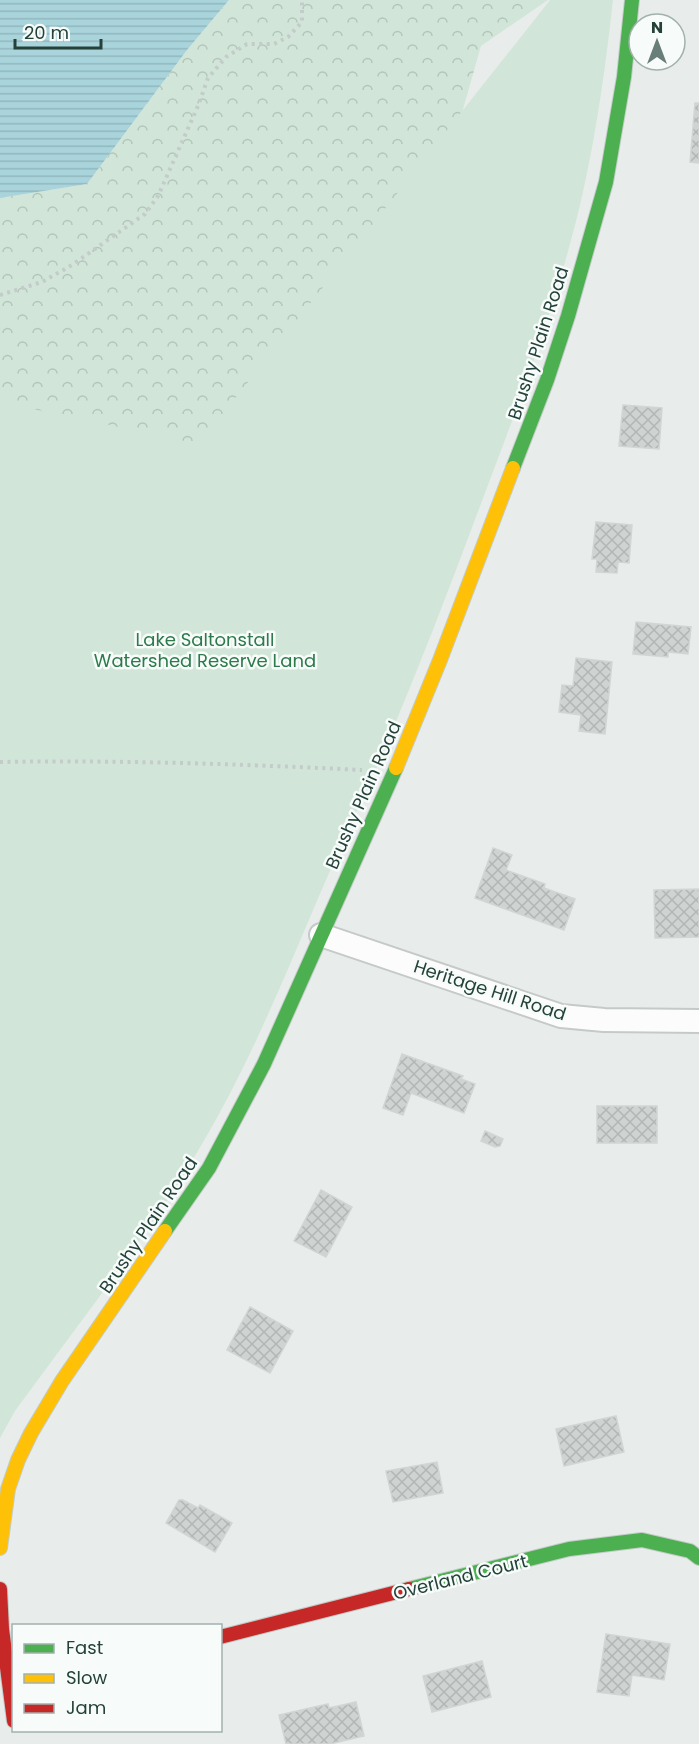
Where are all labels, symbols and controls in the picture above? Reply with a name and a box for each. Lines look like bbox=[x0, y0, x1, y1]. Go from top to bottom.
scale bar bbox=[15, 12, 100, 50]
north arrow bbox=[627, 12, 687, 72]
text: N bbox=[651, 16, 663, 39]
text: 20 m bbox=[24, 20, 69, 45]
street label: Brushy Plain Road bbox=[501, 263, 575, 423]
park label: Lake Saltonstall Watershed Reserve Land bbox=[94, 627, 316, 673]
street label: Brushy Plain Road bbox=[319, 717, 407, 873]
street label: Heritage Hill Road bbox=[411, 954, 569, 1026]
street label: Brushy Plain Road bbox=[93, 1152, 203, 1298]
street label: Overland Court bbox=[390, 1548, 530, 1606]
legend bbox=[12, 1624, 222, 1732]
text: Fast bbox=[66, 1635, 103, 1660]
text: Slow bbox=[66, 1665, 108, 1690]
text: Jam bbox=[66, 1695, 106, 1720]

